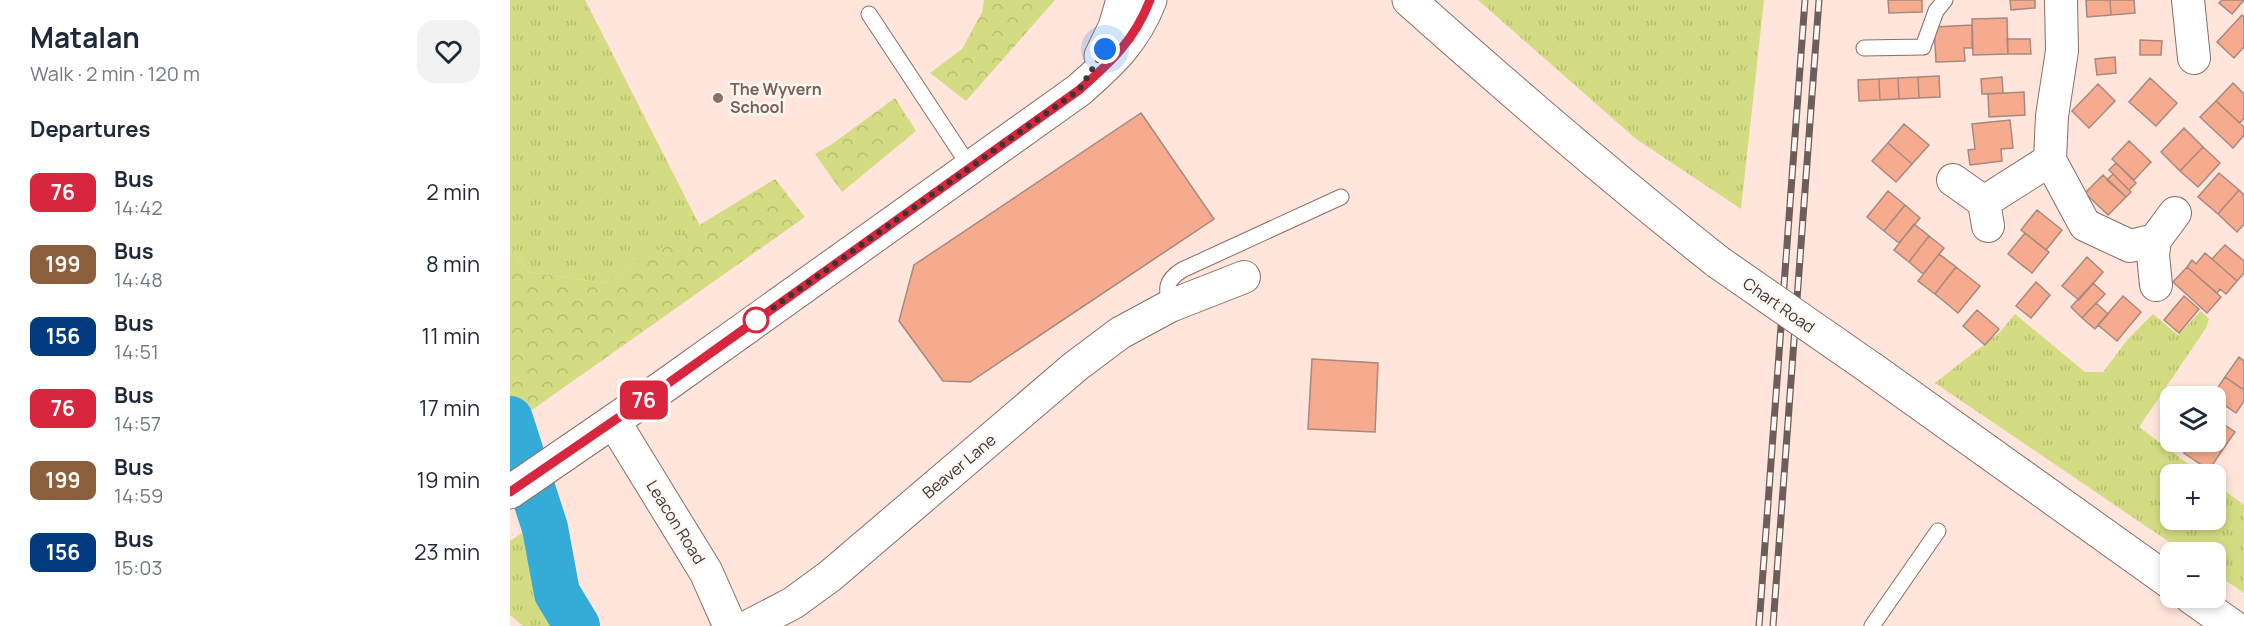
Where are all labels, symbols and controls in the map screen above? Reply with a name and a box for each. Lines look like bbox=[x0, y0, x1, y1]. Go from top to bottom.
text: Matalan bbox=[30, 18, 140, 56]
button: heart bbox=[417, 20, 480, 83]
your location bbox=[1090, 34, 1120, 64]
text: Walk · 2 min · 120 m bbox=[30, 60, 200, 87]
place label: The Wyvern School bbox=[730, 78, 822, 118]
marker: The Wyvern School bbox=[711, 91, 725, 105]
text: Departures bbox=[30, 114, 150, 144]
text: Bus bbox=[114, 164, 154, 194]
text: 2 min bbox=[426, 177, 480, 207]
text: 76 bbox=[51, 178, 75, 206]
text: 14:42 bbox=[114, 194, 163, 221]
text: Bus bbox=[114, 236, 154, 266]
text: 8 min bbox=[426, 249, 480, 279]
text: 199 bbox=[45, 250, 81, 278]
text: 14:48 bbox=[114, 266, 163, 293]
street label: Chart Road bbox=[1739, 272, 1819, 338]
unlabelled marker bbox=[743, 307, 769, 333]
text: Bus bbox=[114, 308, 154, 338]
text: 11 min bbox=[422, 321, 480, 351]
text: 156 bbox=[46, 322, 80, 350]
text: 14:51 bbox=[114, 338, 159, 365]
text: Bus bbox=[114, 380, 154, 410]
line badge: 76 bbox=[617, 380, 671, 420]
text: 76 bbox=[632, 386, 656, 414]
map controls bbox=[2160, 386, 2226, 608]
button: layers bbox=[2160, 386, 2226, 452]
text: 17 min bbox=[419, 393, 480, 423]
text: 76 bbox=[51, 394, 75, 422]
text: 14:57 bbox=[114, 410, 161, 437]
street label: Beaver Lane bbox=[918, 429, 1000, 503]
text: Bus bbox=[114, 452, 154, 482]
button: + bbox=[2160, 464, 2226, 530]
text: 19 min bbox=[417, 465, 480, 495]
text: 199 bbox=[45, 466, 81, 494]
street label: Leacon Road bbox=[642, 476, 710, 568]
text: 14:59 bbox=[114, 482, 164, 509]
text: Bus bbox=[114, 524, 154, 554]
text: 23 min bbox=[414, 537, 480, 567]
text: 156 bbox=[46, 538, 80, 566]
button: − bbox=[2160, 542, 2226, 608]
text: 15:03 bbox=[114, 554, 163, 581]

